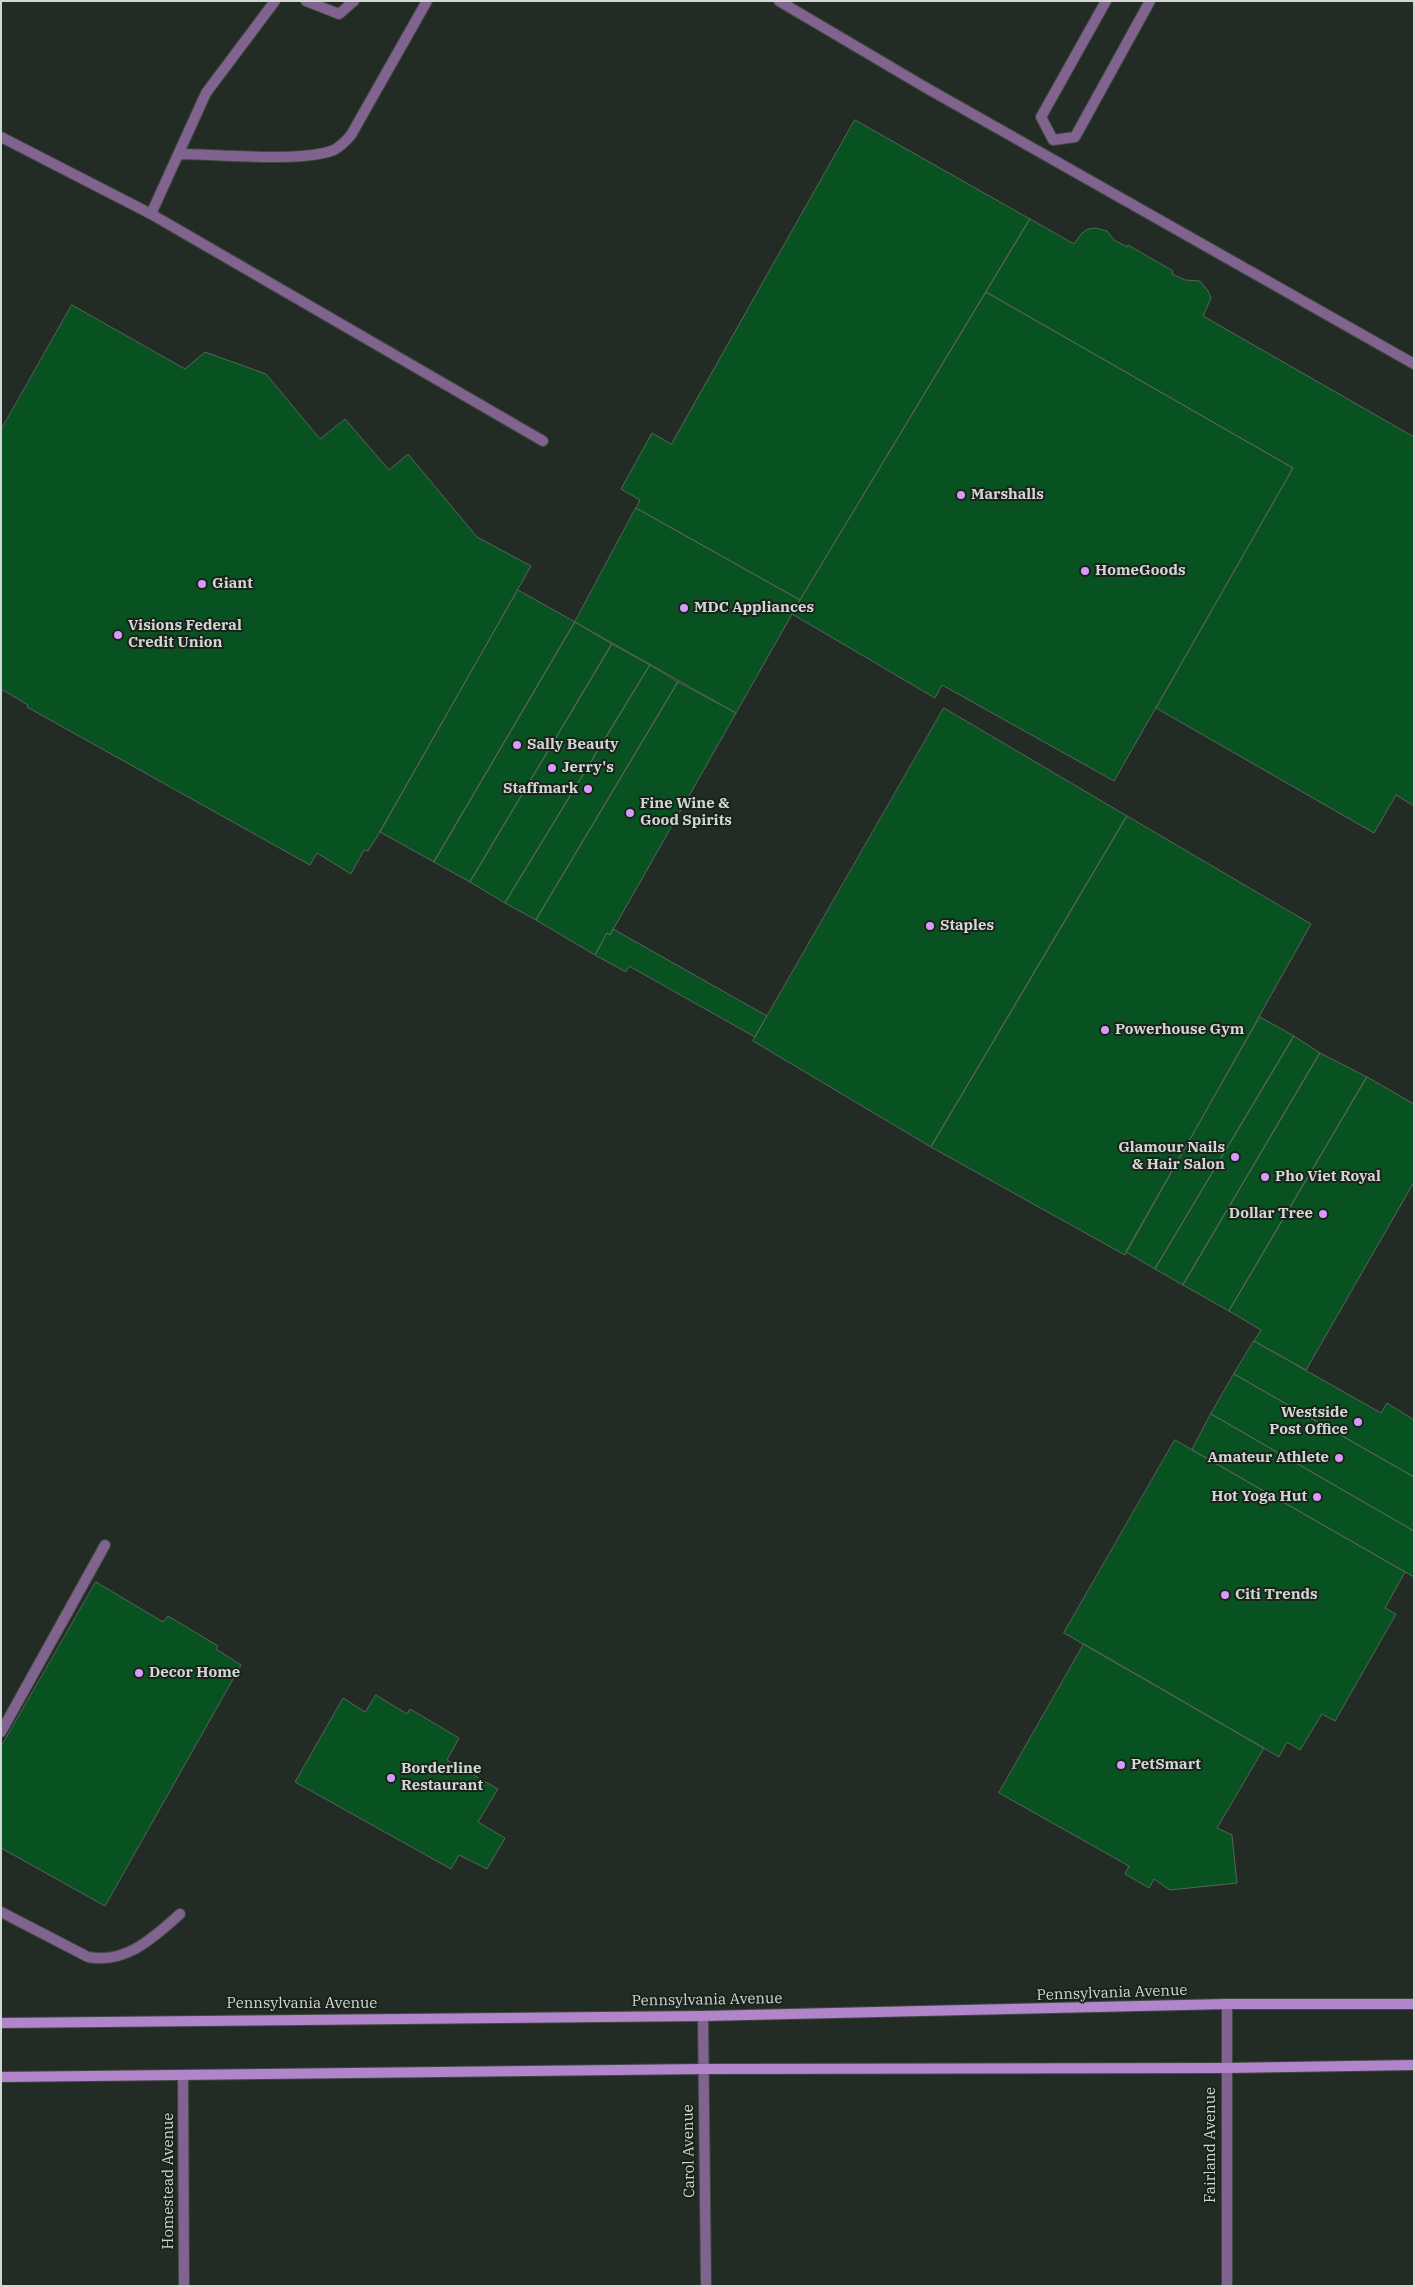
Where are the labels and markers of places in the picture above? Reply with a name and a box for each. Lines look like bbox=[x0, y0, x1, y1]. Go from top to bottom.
place label: Marshalls bbox=[971, 486, 1044, 504]
marker: Marshalls bbox=[955, 489, 967, 501]
place label: HomeGoods bbox=[1095, 562, 1186, 580]
marker: HomeGoods bbox=[1079, 565, 1091, 577]
place label: Giant bbox=[212, 575, 253, 593]
marker: Giant bbox=[196, 578, 208, 590]
place label: MDC Appliances bbox=[694, 599, 814, 617]
marker: MDC Appliances bbox=[678, 602, 690, 614]
place label: Visions Federal Credit Union bbox=[128, 617, 242, 652]
marker: Visions Federal Credit Union bbox=[112, 629, 124, 641]
place label: Sally Beauty bbox=[527, 736, 619, 754]
marker: Sally Beauty bbox=[511, 739, 523, 751]
place label: Jerry's bbox=[562, 759, 614, 777]
marker: Jerry's bbox=[546, 762, 558, 774]
place label: Staffmark bbox=[503, 780, 578, 798]
marker: Staffmark bbox=[582, 783, 594, 795]
place label: Fine Wine & Good Spirits bbox=[640, 795, 732, 830]
marker: Fine Wine & Good Spirits bbox=[624, 807, 636, 819]
place label: Staples bbox=[940, 917, 994, 935]
marker: Staples bbox=[924, 920, 936, 932]
place label: Powerhouse Gym bbox=[1115, 1021, 1244, 1039]
marker: Powerhouse Gym bbox=[1099, 1024, 1111, 1036]
place label: Glamour Nails & Hair Salon bbox=[1118, 1139, 1225, 1174]
marker: Glamour Nails & Hair Salon bbox=[1229, 1151, 1241, 1163]
place label: Pho Viet Royal bbox=[1275, 1168, 1381, 1186]
marker: Pho Viet Royal bbox=[1259, 1171, 1271, 1183]
place label: Dollar Tree bbox=[1229, 1205, 1313, 1223]
marker: Dollar Tree bbox=[1317, 1208, 1329, 1220]
place label: Westside Post Office bbox=[1269, 1404, 1348, 1439]
marker: Westside Post Office bbox=[1352, 1416, 1364, 1428]
place label: Amateur Athlete bbox=[1208, 1449, 1329, 1467]
marker: Amateur Athlete bbox=[1333, 1452, 1345, 1464]
place label: Hot Yoga Hut bbox=[1211, 1488, 1307, 1506]
marker: Hot Yoga Hut bbox=[1311, 1491, 1323, 1503]
place label: Citi Trends bbox=[1235, 1586, 1318, 1604]
marker: Citi Trends bbox=[1219, 1589, 1231, 1601]
place label: Decor Home bbox=[149, 1664, 240, 1682]
marker: Decor Home bbox=[133, 1667, 145, 1679]
place label: PetSmart bbox=[1131, 1756, 1201, 1774]
marker: PetSmart bbox=[1115, 1759, 1127, 1771]
place label: Borderline Restaurant bbox=[401, 1760, 483, 1795]
marker: Borderline Restaurant bbox=[385, 1772, 397, 1784]

